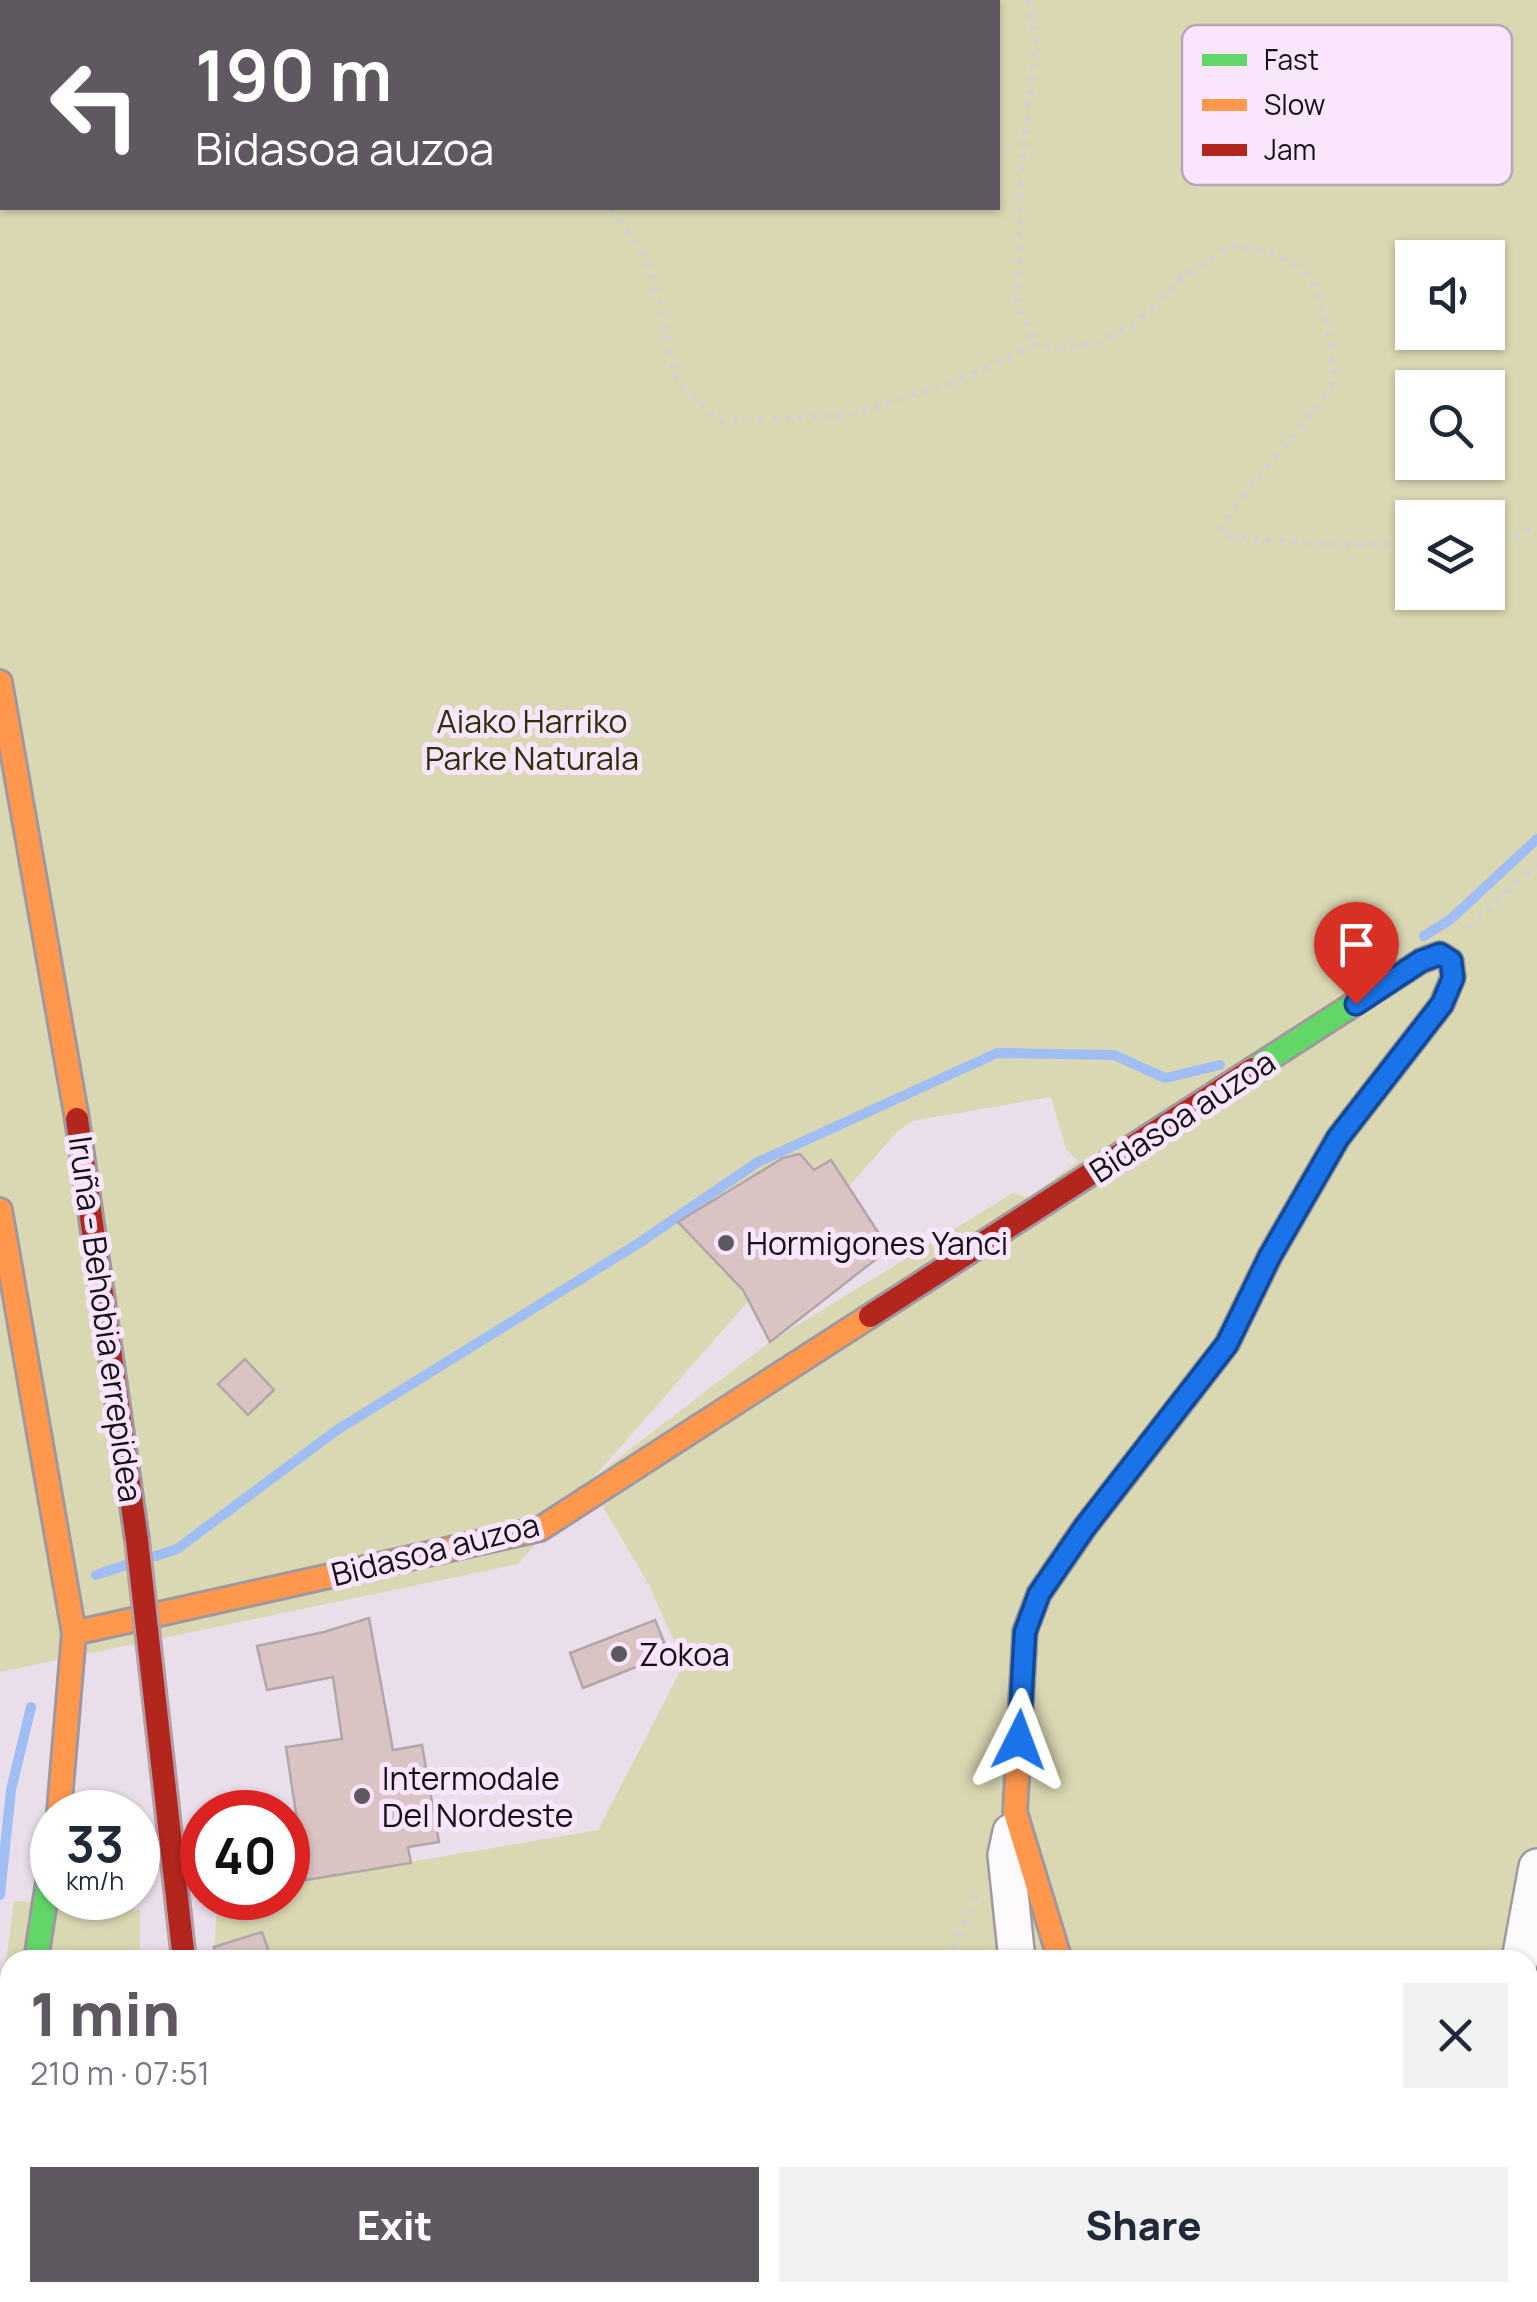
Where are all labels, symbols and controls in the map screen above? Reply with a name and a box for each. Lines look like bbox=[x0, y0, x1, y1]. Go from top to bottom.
legend bbox=[1182, 25, 1512, 185]
text: 190 m bbox=[195, 26, 392, 122]
icon: left bbox=[30, 40, 160, 170]
text: Fast bbox=[1264, 40, 1319, 78]
text: Slow bbox=[1264, 85, 1325, 123]
text: Bidasoa auzoa bbox=[195, 117, 494, 179]
text: Jam bbox=[1264, 130, 1316, 168]
map controls bbox=[1395, 240, 1505, 610]
button: sound bbox=[1395, 240, 1505, 350]
button: search bbox=[1395, 370, 1505, 480]
button: layers bbox=[1395, 500, 1505, 610]
park label: Aiako Harriko Parke Naturala bbox=[425, 699, 639, 780]
pin bbox=[1314, 902, 1399, 1005]
icon: arrive bbox=[1329, 917, 1384, 972]
street label: Bidasoa auzoa bbox=[1081, 1040, 1283, 1192]
street label: Iruña - Behobia errepidea bbox=[59, 1133, 153, 1505]
place label: Hormigones Yanci bbox=[746, 1221, 1008, 1265]
marker: Hormigones Yanci bbox=[715, 1232, 737, 1254]
street label: Bidasoa auzoa bbox=[326, 1502, 544, 1596]
place label: Zokoa bbox=[639, 1632, 730, 1676]
marker: Zokoa bbox=[608, 1643, 630, 1665]
position arrow bbox=[967, 1688, 1071, 1792]
place label: Intermodale Del Nordeste bbox=[382, 1756, 573, 1837]
marker: Intermodale Del Nordeste bbox=[351, 1785, 373, 1807]
speed limit sign: 40 bbox=[180, 1790, 310, 1920]
text: 33 bbox=[66, 1809, 124, 1877]
text: km/h bbox=[66, 1863, 124, 1898]
text: 1 min bbox=[30, 1972, 180, 2054]
button: close bbox=[1403, 1983, 1508, 2088]
text: 210 m · 07:51 bbox=[30, 2051, 210, 2095]
button: Exit bbox=[30, 2167, 759, 2282]
button: Share bbox=[779, 2167, 1508, 2282]

